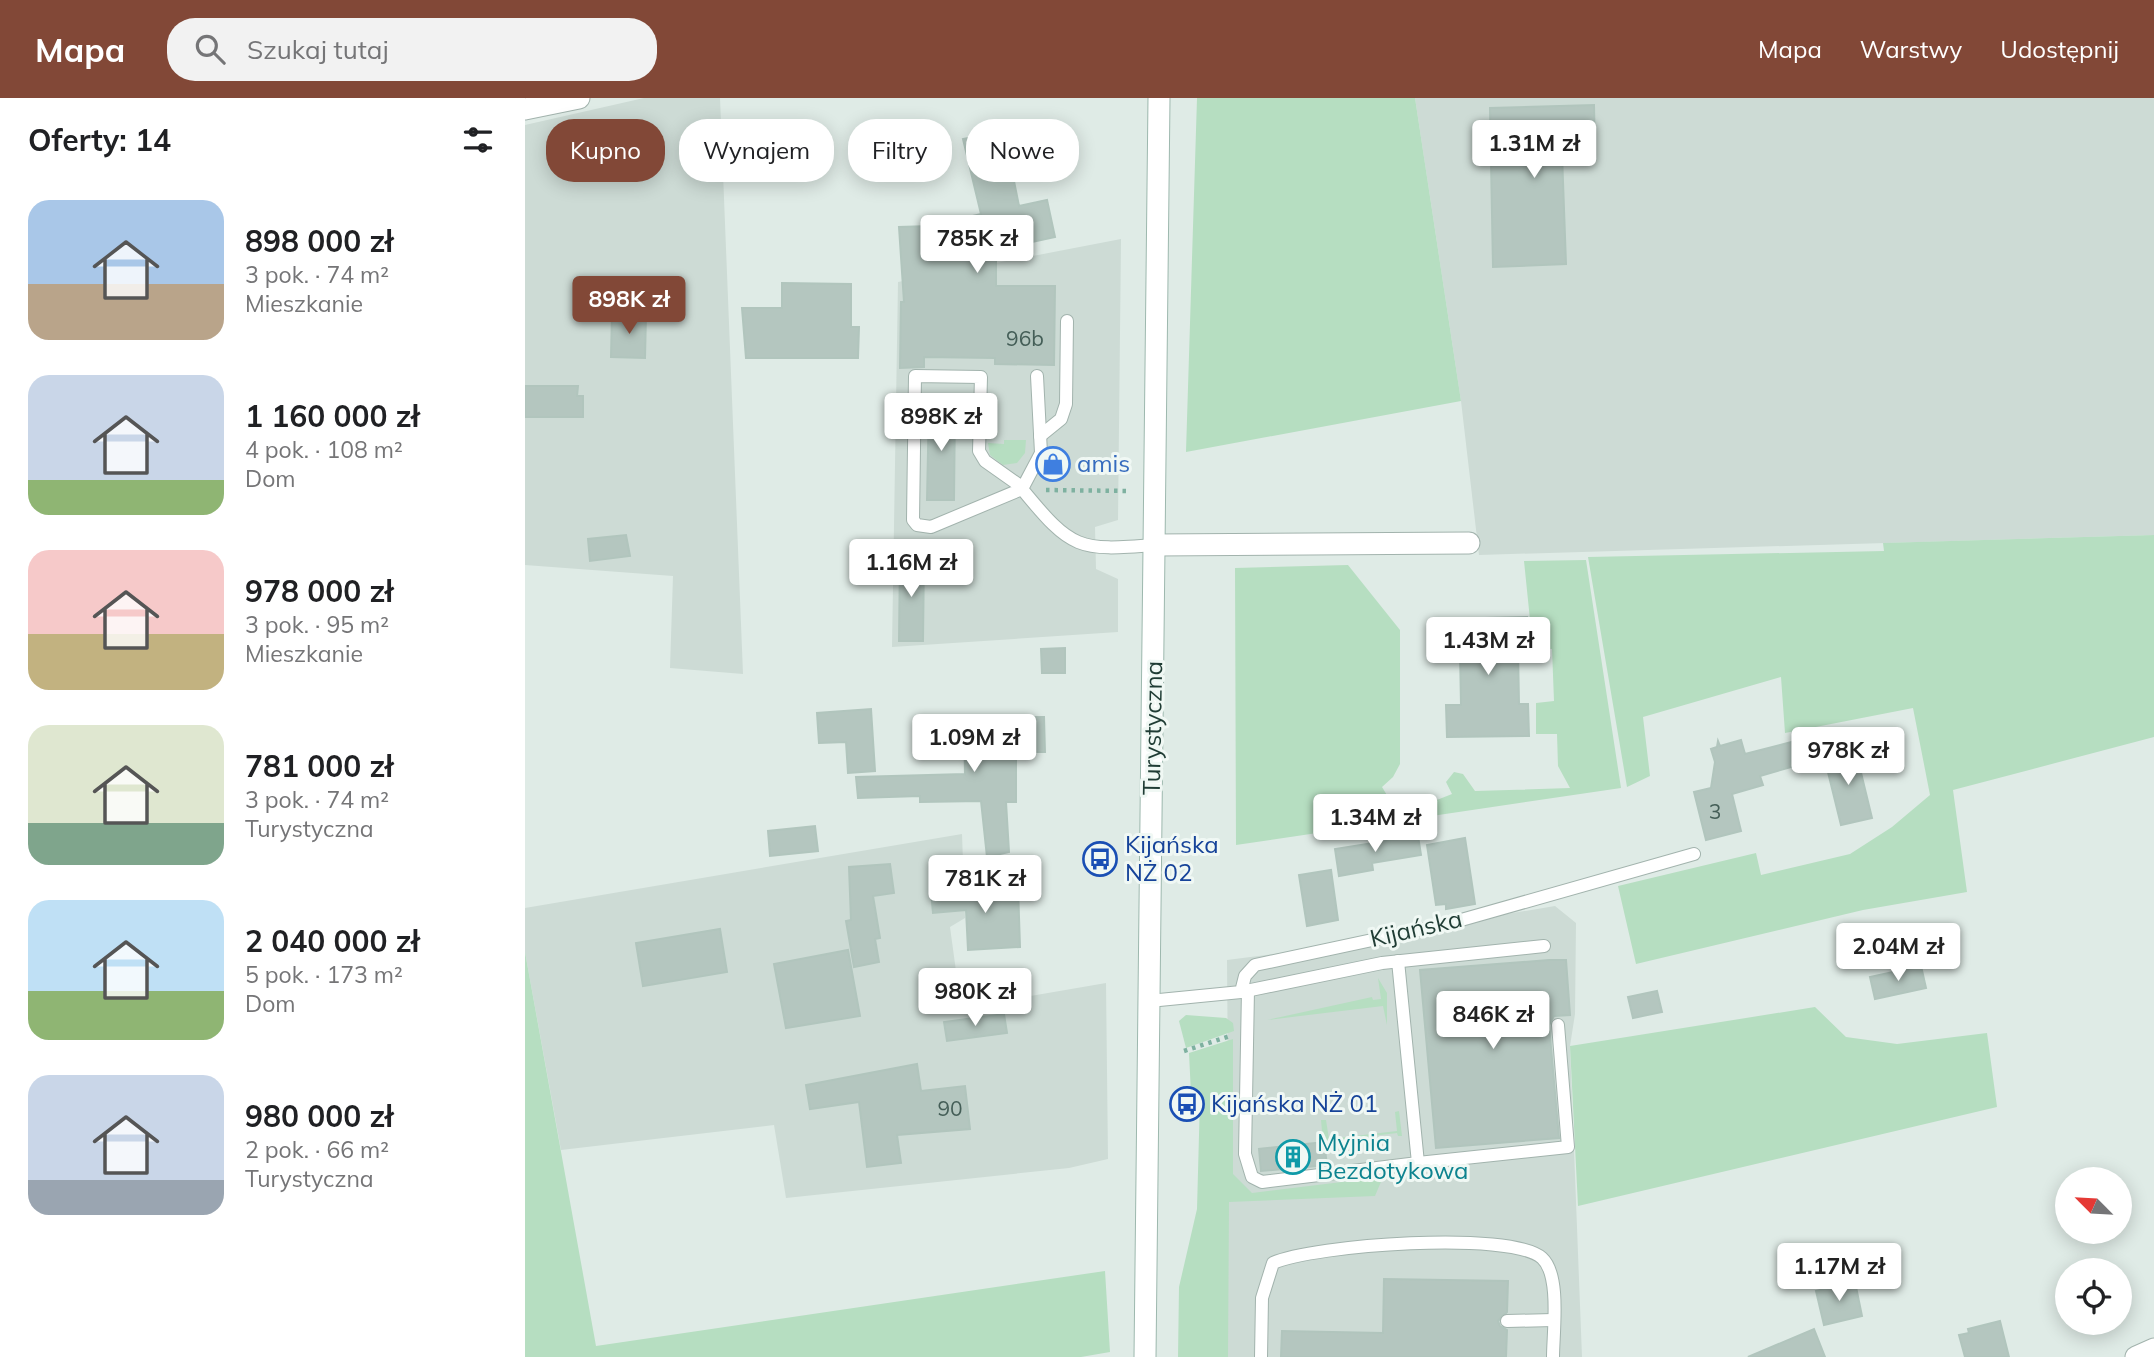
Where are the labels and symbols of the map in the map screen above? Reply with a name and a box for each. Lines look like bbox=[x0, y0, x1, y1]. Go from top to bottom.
pin: 1.31M zł bbox=[1462, 120, 1606, 180]
pin: 785K zł bbox=[912, 216, 1042, 275]
pin: 898K zł bbox=[564, 276, 694, 336]
house number: 96b bbox=[1006, 325, 1044, 351]
pin: 898K zł bbox=[876, 394, 1006, 453]
shop icon: amis bbox=[1034, 445, 1072, 483]
place label: amis bbox=[1077, 448, 1130, 478]
pin: 1.16M zł bbox=[839, 540, 983, 599]
pin: 1.43M zł bbox=[1416, 618, 1560, 677]
street label: Turystyczna bbox=[1136, 661, 1168, 795]
pin: 1.09M zł bbox=[902, 714, 1046, 774]
pin: 978K zł bbox=[1783, 728, 1913, 787]
pin: 1.34M zł bbox=[1303, 794, 1447, 854]
house number: 3 bbox=[1709, 798, 1721, 824]
place label: Kijańska NŻ 02 bbox=[1125, 829, 1219, 887]
bus stop icon: Kijańska NŻ 02 bbox=[1081, 840, 1119, 878]
pin: 781K zł bbox=[920, 856, 1050, 915]
street label: Kijańska bbox=[1367, 903, 1465, 953]
pin: 2.04M zł bbox=[1826, 924, 1970, 983]
pin: 980K zł bbox=[910, 968, 1040, 1028]
pin: 846K zł bbox=[1428, 992, 1558, 1051]
bus stop icon: Kijańska NŻ 01 bbox=[1168, 1085, 1206, 1123]
place label: Kijańska NŻ 01 bbox=[1211, 1088, 1378, 1118]
house number: 90 bbox=[937, 1095, 963, 1121]
place label: Myjnia Bezdotykowa bbox=[1317, 1127, 1468, 1185]
building icon: Myjnia Bezdotykowa bbox=[1274, 1138, 1312, 1176]
north arrow bbox=[2055, 1167, 2131, 1244]
pin: 1.17M zł bbox=[1767, 1244, 1911, 1303]

